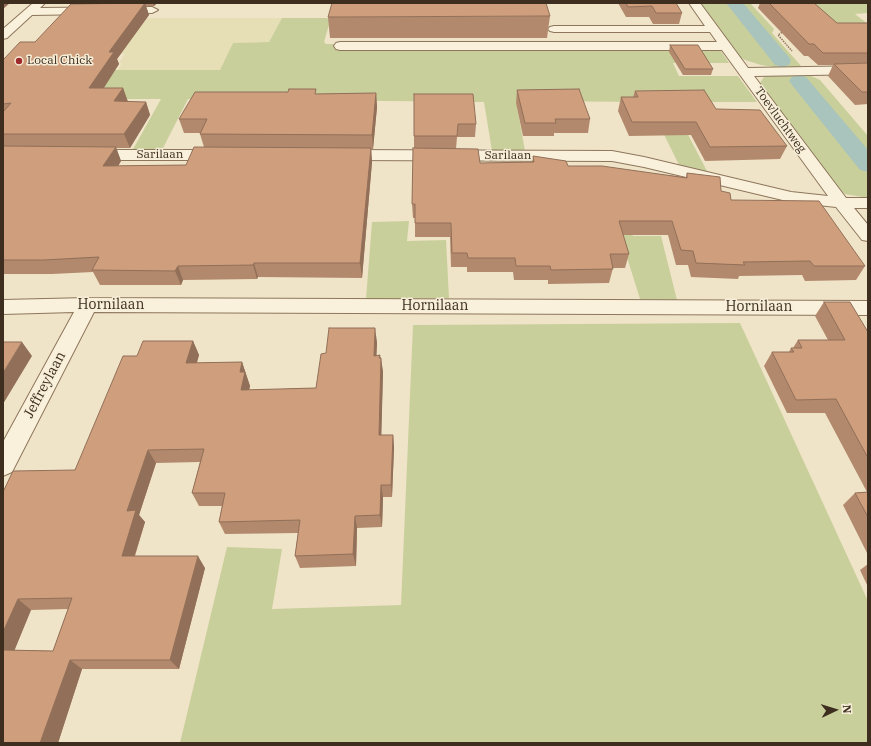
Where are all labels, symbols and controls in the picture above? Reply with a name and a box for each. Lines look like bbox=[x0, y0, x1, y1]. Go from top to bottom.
place label: Local Chick bbox=[27, 54, 92, 68]
marker: Local Chick bbox=[14, 56, 24, 66]
street label: Toevluchtweg bbox=[751, 84, 809, 156]
street label: Sarilaan bbox=[136, 148, 184, 162]
street label: Sarilaan bbox=[484, 149, 532, 163]
street label: Hornilaan bbox=[78, 297, 144, 313]
street label: Hornilaan bbox=[402, 298, 468, 314]
street label: Hornilaan bbox=[726, 299, 792, 315]
street label: Jeffreylaan bbox=[20, 349, 70, 421]
north arrow bbox=[815, 690, 855, 730]
text: N bbox=[840, 704, 854, 714]

